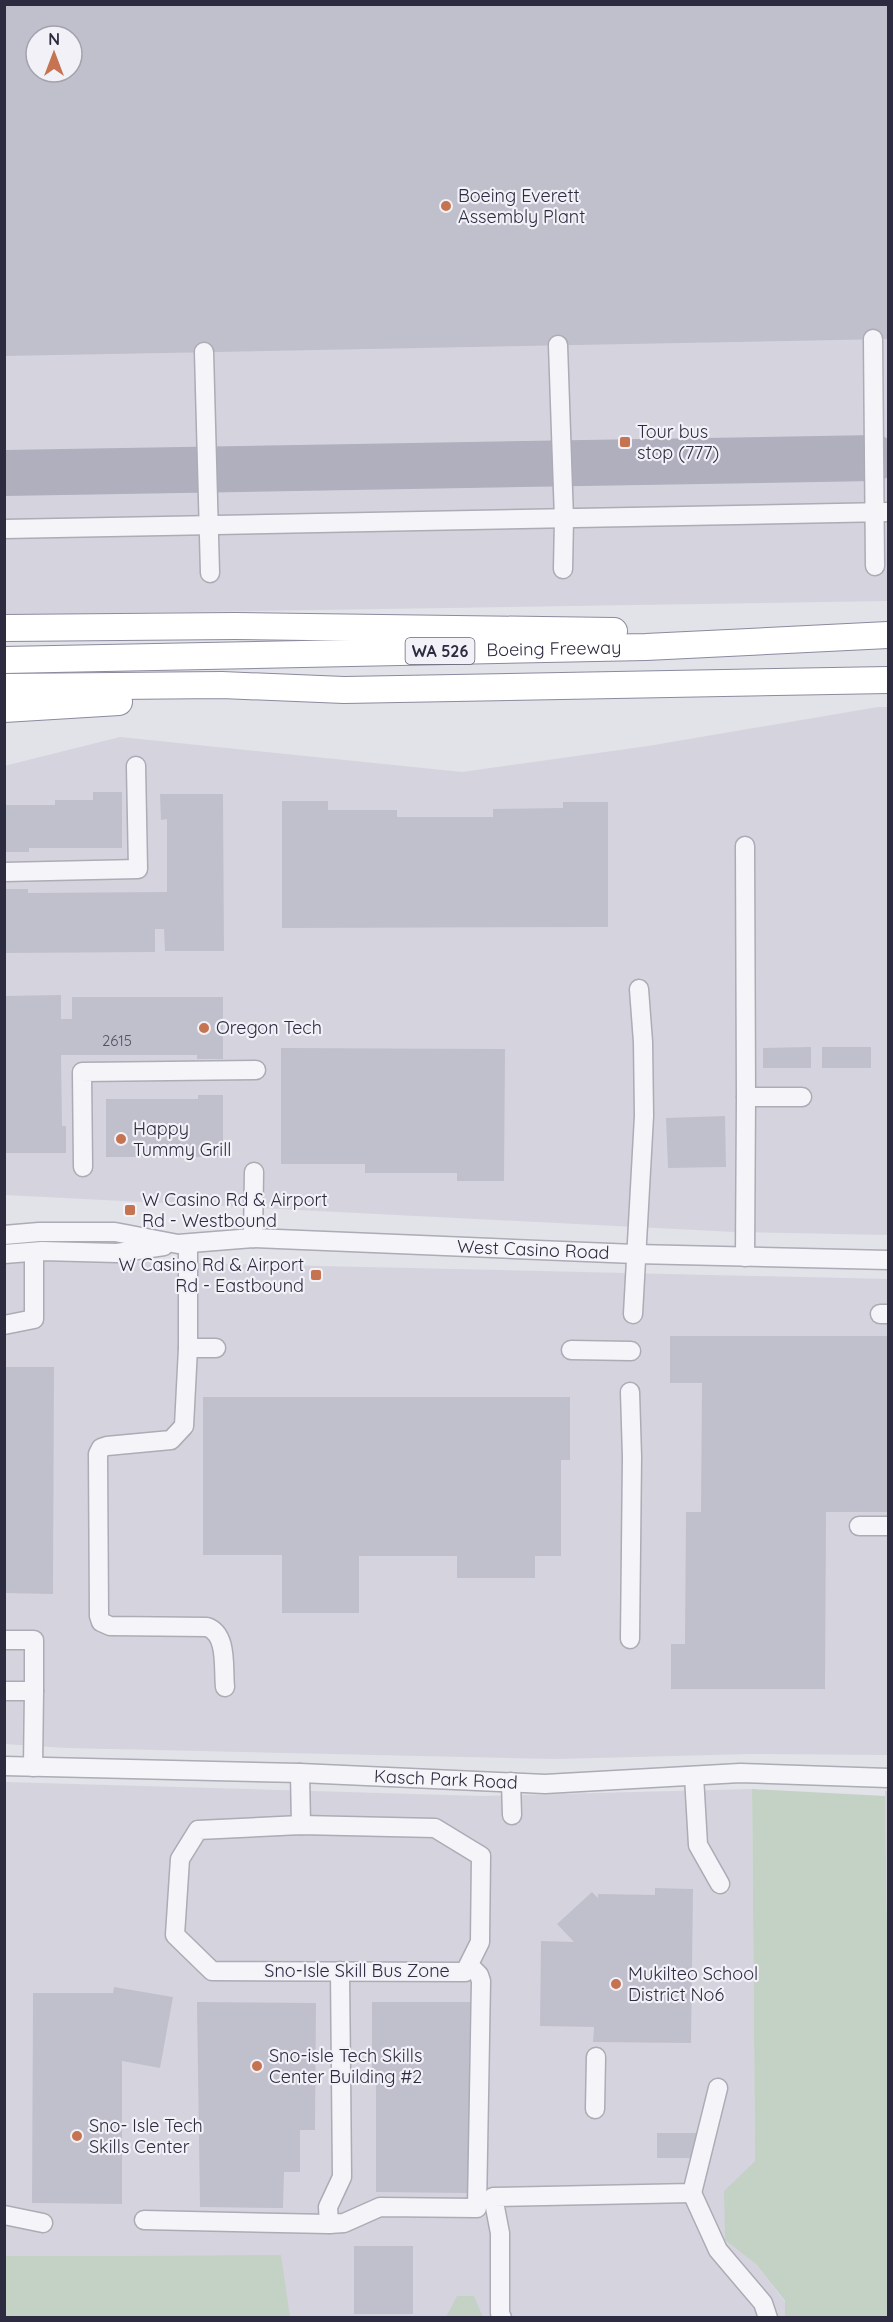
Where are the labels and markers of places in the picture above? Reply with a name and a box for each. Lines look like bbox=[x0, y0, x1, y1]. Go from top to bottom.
place label: Boeing Everett Assembly Plant bbox=[458, 184, 585, 228]
marker: Boeing Everett Assembly Plant bbox=[439, 199, 453, 213]
place label: Tour bus stop (777) bbox=[637, 420, 719, 464]
marker: Tour bus stop (777) bbox=[618, 435, 632, 449]
place label: Oregon Tech bbox=[216, 1016, 322, 1039]
marker: Oregon Tech bbox=[197, 1021, 211, 1035]
place label: Happy Tummy Grill bbox=[133, 1117, 231, 1161]
marker: Happy Tummy Grill bbox=[114, 1132, 128, 1146]
place label: W Casino Rd & Airport Rd - Westbound bbox=[142, 1188, 328, 1232]
marker: W Casino Rd & Airport Rd - Westbound bbox=[123, 1203, 137, 1217]
place label: W Casino Rd & Airport Rd - Eastbound bbox=[118, 1253, 304, 1297]
marker: W Casino Rd & Airport Rd - Eastbound bbox=[309, 1268, 323, 1282]
place label: Mukilteo School District No6 bbox=[628, 1962, 758, 2006]
marker: Mukilteo School District No6 bbox=[609, 1977, 623, 1991]
place label: Sno-isle Tech Skills Center Building #2 bbox=[269, 2044, 422, 2088]
marker: Sno-isle Tech Skills Center Building #2 bbox=[250, 2059, 264, 2073]
place label: Sno- Isle Tech Skills Center bbox=[89, 2114, 203, 2158]
marker: Sno- Isle Tech Skills Center bbox=[70, 2129, 84, 2143]

